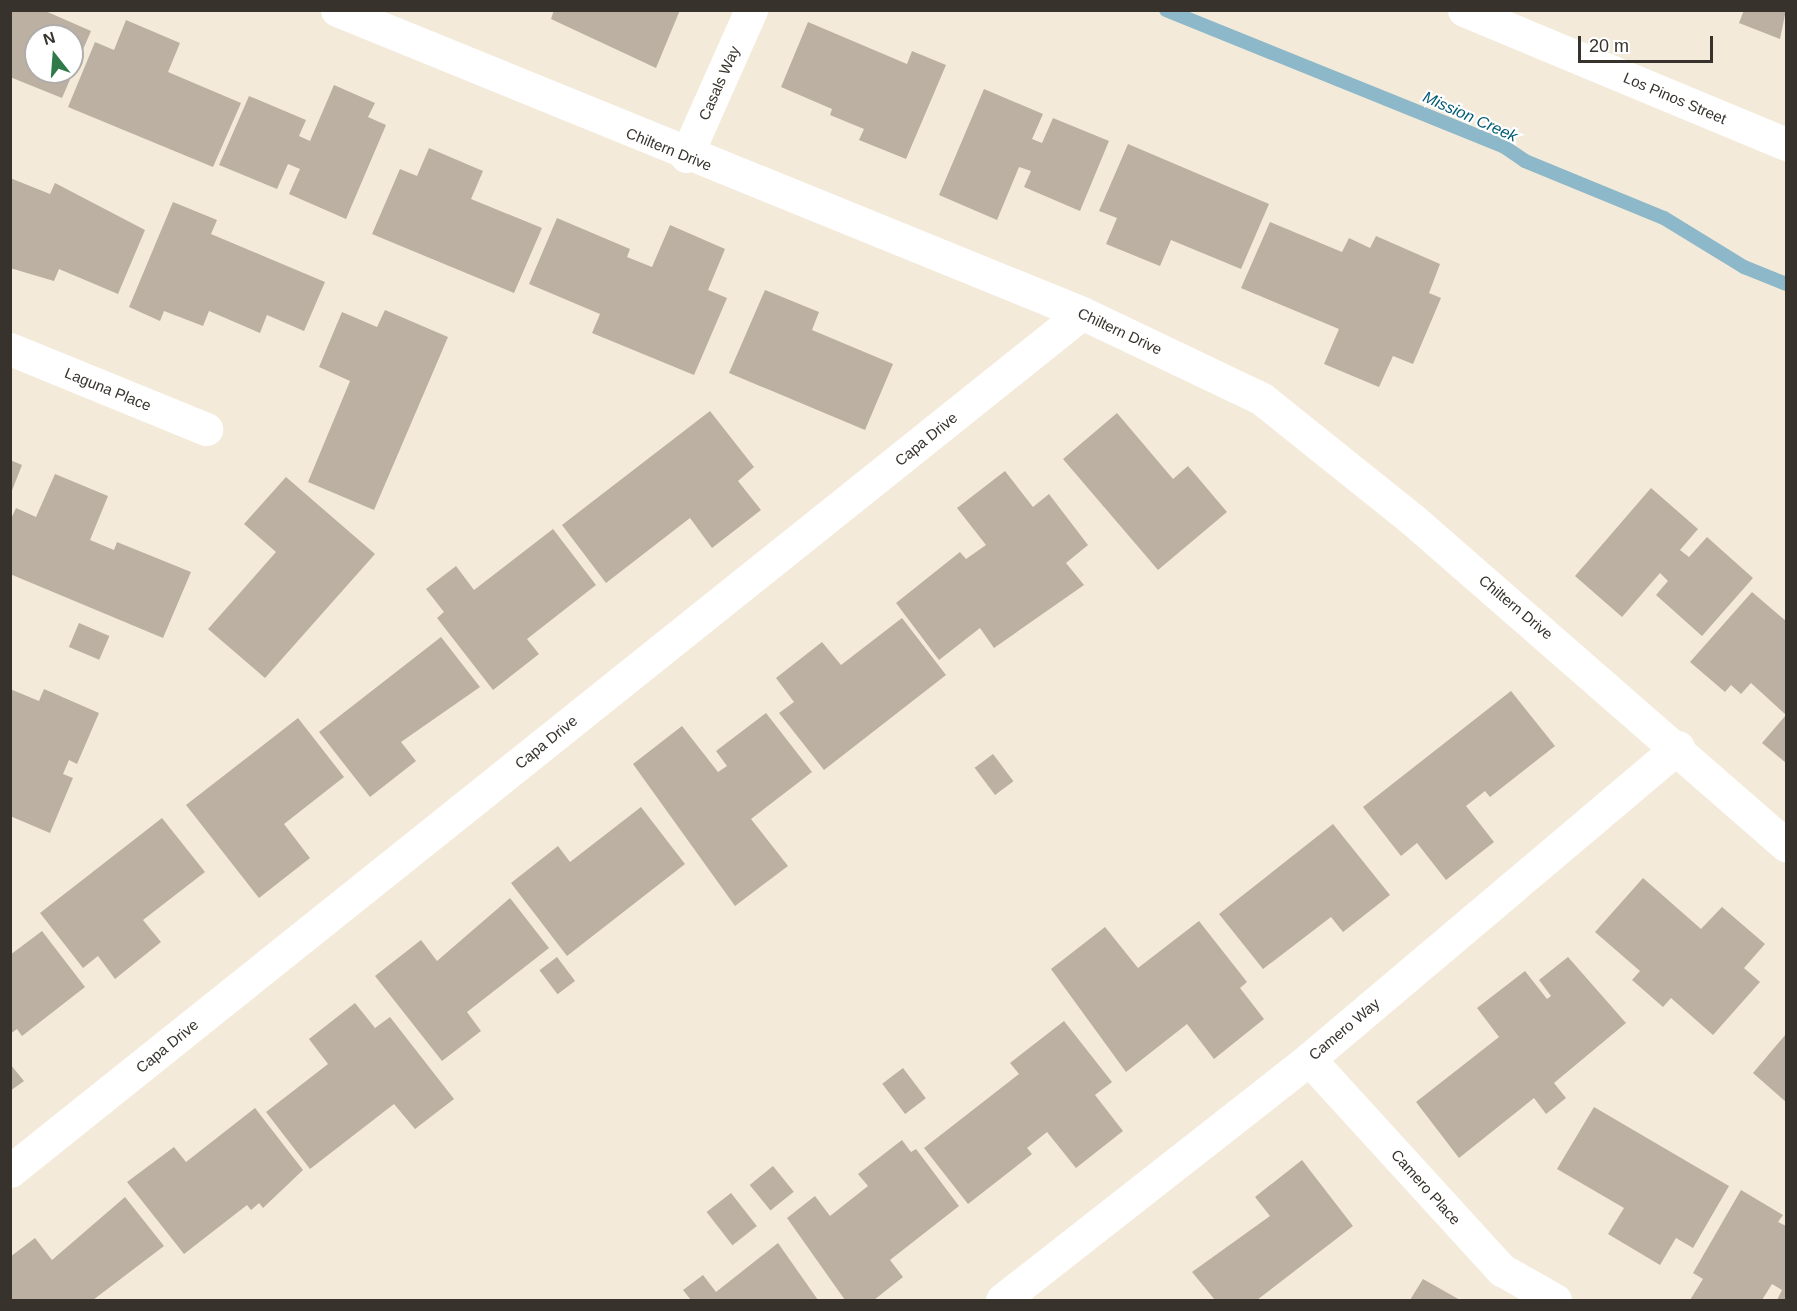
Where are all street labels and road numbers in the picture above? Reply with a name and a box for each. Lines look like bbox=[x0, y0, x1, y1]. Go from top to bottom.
street label: Casals Way bbox=[695, 43, 743, 123]
street label: Los Pinos Street bbox=[1621, 68, 1729, 128]
street label: Chiltern Drive bbox=[624, 124, 714, 174]
street label: Chiltern Drive bbox=[1075, 304, 1165, 358]
street label: Laguna Place bbox=[62, 363, 154, 415]
street label: Capa Drive bbox=[891, 408, 961, 470]
street label: Chiltern Drive bbox=[1475, 571, 1557, 643]
street label: Capa Drive bbox=[511, 711, 581, 773]
street label: Camero Way bbox=[1305, 994, 1383, 1064]
street label: Capa Drive bbox=[132, 1015, 202, 1077]
street label: Camero Place bbox=[1388, 1146, 1464, 1228]

